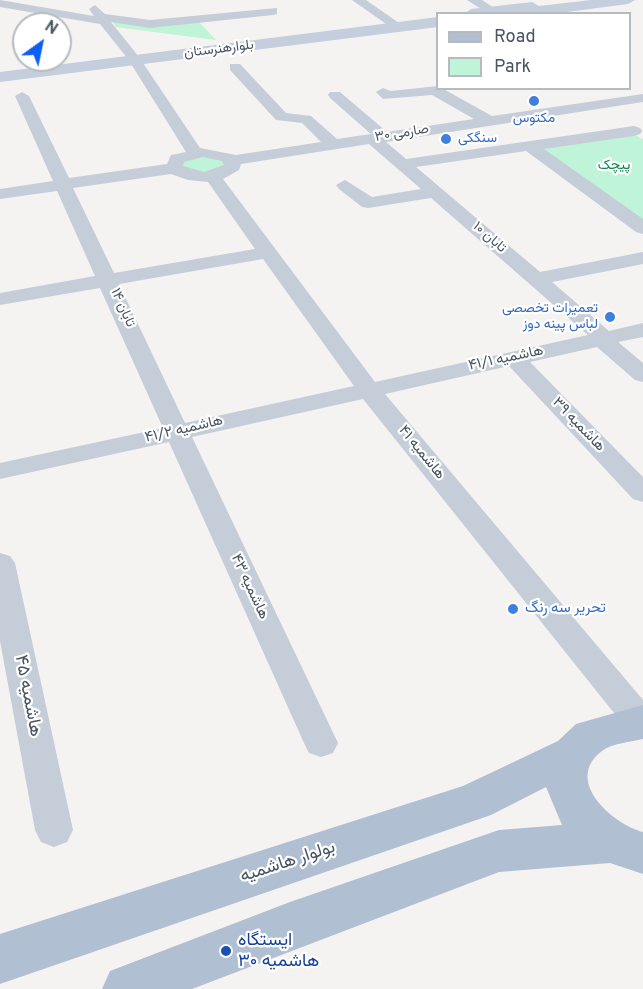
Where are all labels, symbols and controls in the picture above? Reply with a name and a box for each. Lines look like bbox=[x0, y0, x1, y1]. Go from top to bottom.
north arrow bbox=[12, 12, 72, 72]
legend bbox=[436, 12, 631, 90]
text: N bbox=[40, 17, 61, 40]
text: Road bbox=[494, 26, 536, 49]
street label: بلوارهنرستان bbox=[183, 37, 255, 63]
text: Park bbox=[494, 56, 531, 79]
marker: مکتوس bbox=[527, 94, 541, 108]
place label: مکتوس bbox=[513, 111, 555, 127]
street label: صارمی ۳۰ bbox=[374, 121, 430, 147]
place label: سنگکی bbox=[458, 131, 497, 147]
marker: سنگکی bbox=[439, 132, 453, 146]
park label: پیچک bbox=[598, 158, 630, 174]
street label: تابان ۱۰ bbox=[469, 219, 509, 257]
street label: تابان ۱۴ bbox=[106, 286, 138, 330]
place label: تعمیرات تخصصی لباس پینه دوز bbox=[502, 301, 598, 334]
marker: تعمیرات تخصصی لباس پینه دوز bbox=[603, 310, 617, 324]
street label: هاشمیه ۴۱/۱ bbox=[467, 342, 545, 376]
street label: هاشمیه ۳۹ bbox=[548, 394, 608, 456]
street label: هاشمیه ۴۱/۲ bbox=[143, 412, 225, 448]
street label: هاشمیه ۴۱ bbox=[394, 422, 448, 484]
street label: هاشمیه ۴۳ bbox=[226, 551, 272, 623]
place label: تحریر سه رنگ bbox=[525, 600, 606, 618]
marker: تحریر سه رنگ bbox=[506, 602, 520, 616]
street label: هاشمیه ۴۵ bbox=[9, 653, 45, 739]
street label: بولوار هاشمیه bbox=[238, 837, 338, 889]
place label: ایستگاه هاشمیه ۳۰ bbox=[238, 930, 319, 972]
marker: ایستگاه هاشمیه ۳۰ bbox=[219, 944, 233, 958]

